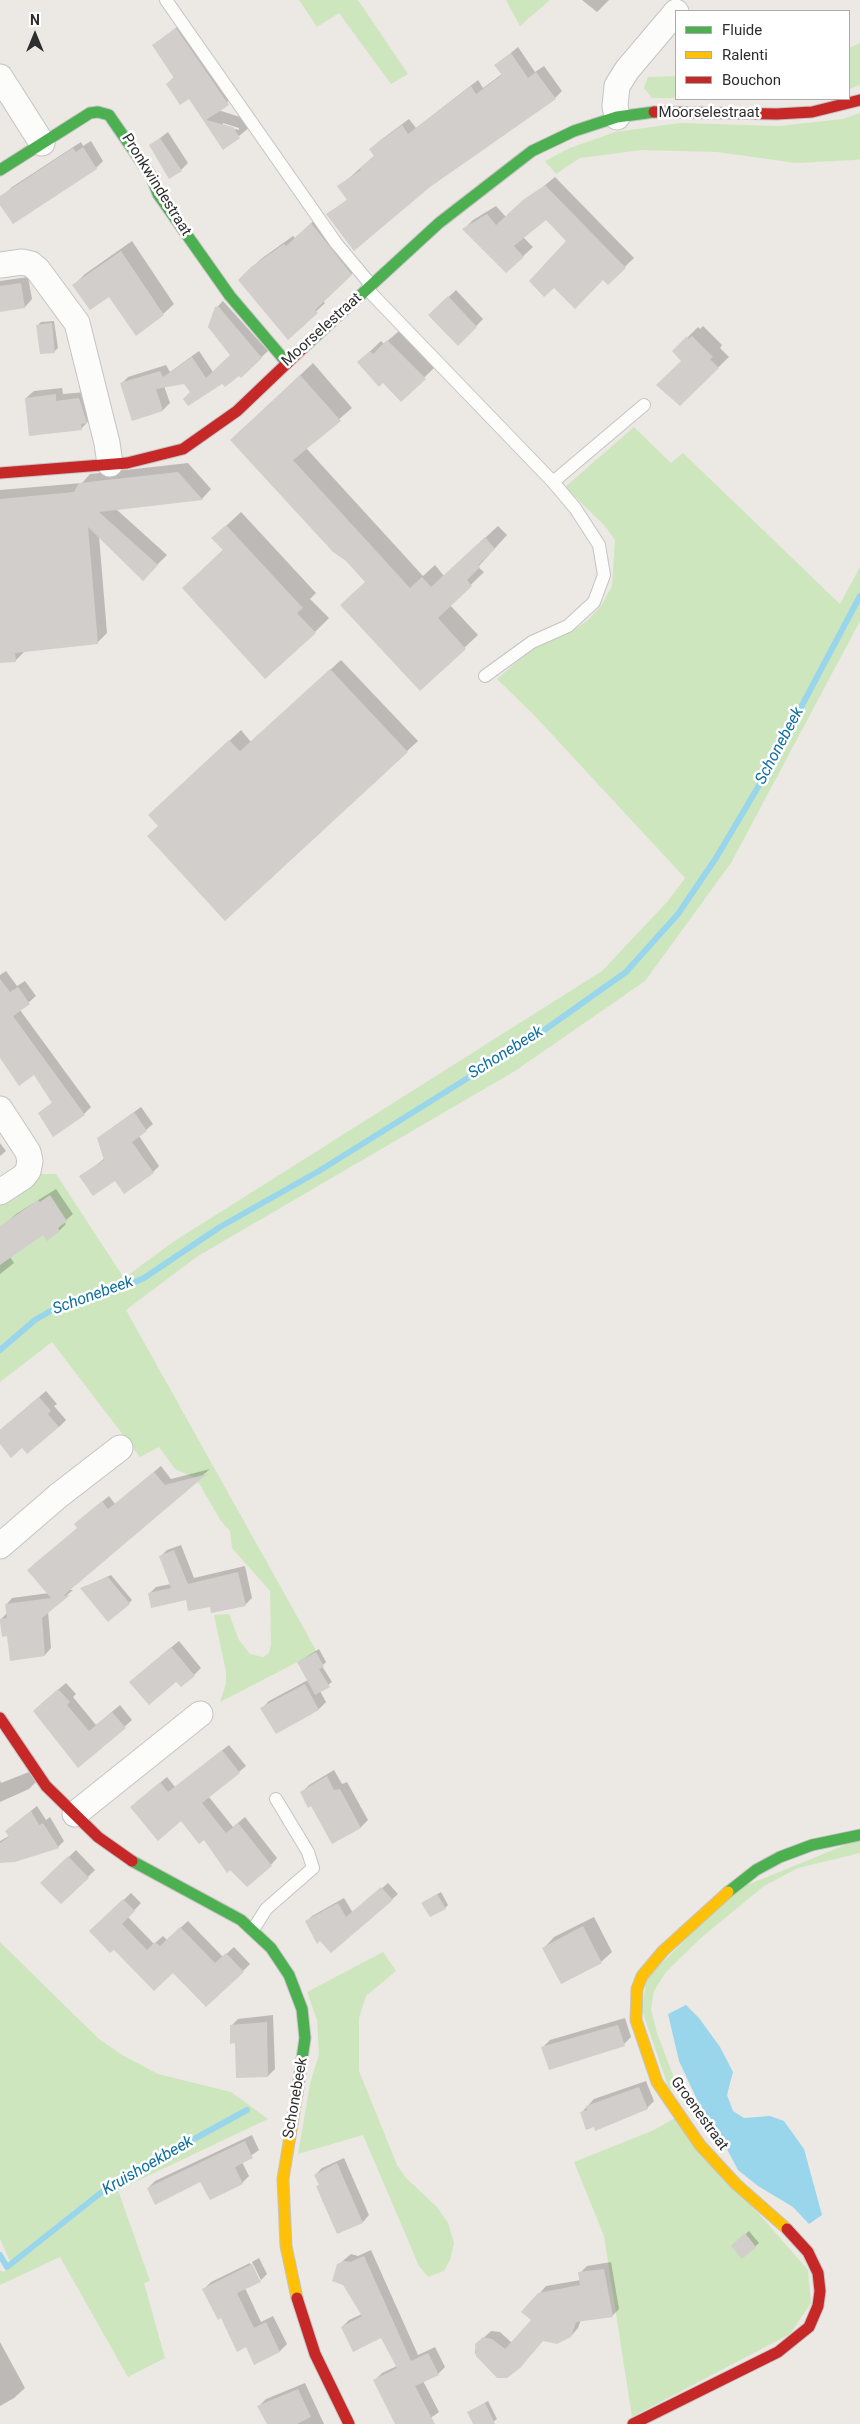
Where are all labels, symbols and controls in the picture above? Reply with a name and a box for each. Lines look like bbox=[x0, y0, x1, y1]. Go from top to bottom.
north arrow bbox=[10, 10, 60, 60]
legend bbox=[675, 10, 850, 100]
text: N bbox=[30, 12, 40, 28]
text: Fluide bbox=[722, 21, 762, 39]
text: Ralenti bbox=[722, 46, 768, 64]
text: Bouchon bbox=[722, 71, 781, 89]
street label: Moorselestraat bbox=[658, 104, 760, 122]
street label: Pronkwindestraat bbox=[117, 131, 195, 239]
street label: Moorselestraat bbox=[278, 289, 366, 371]
water label: Schonebeek bbox=[752, 704, 808, 788]
water label: Schonebeek bbox=[465, 1022, 547, 1084]
water label: Schonebeek bbox=[50, 1273, 136, 1319]
street label: Schonebeek bbox=[280, 2056, 312, 2140]
street label: Groenestraat bbox=[666, 2074, 732, 2154]
water label: Kruishoekbeek bbox=[99, 2132, 197, 2200]

